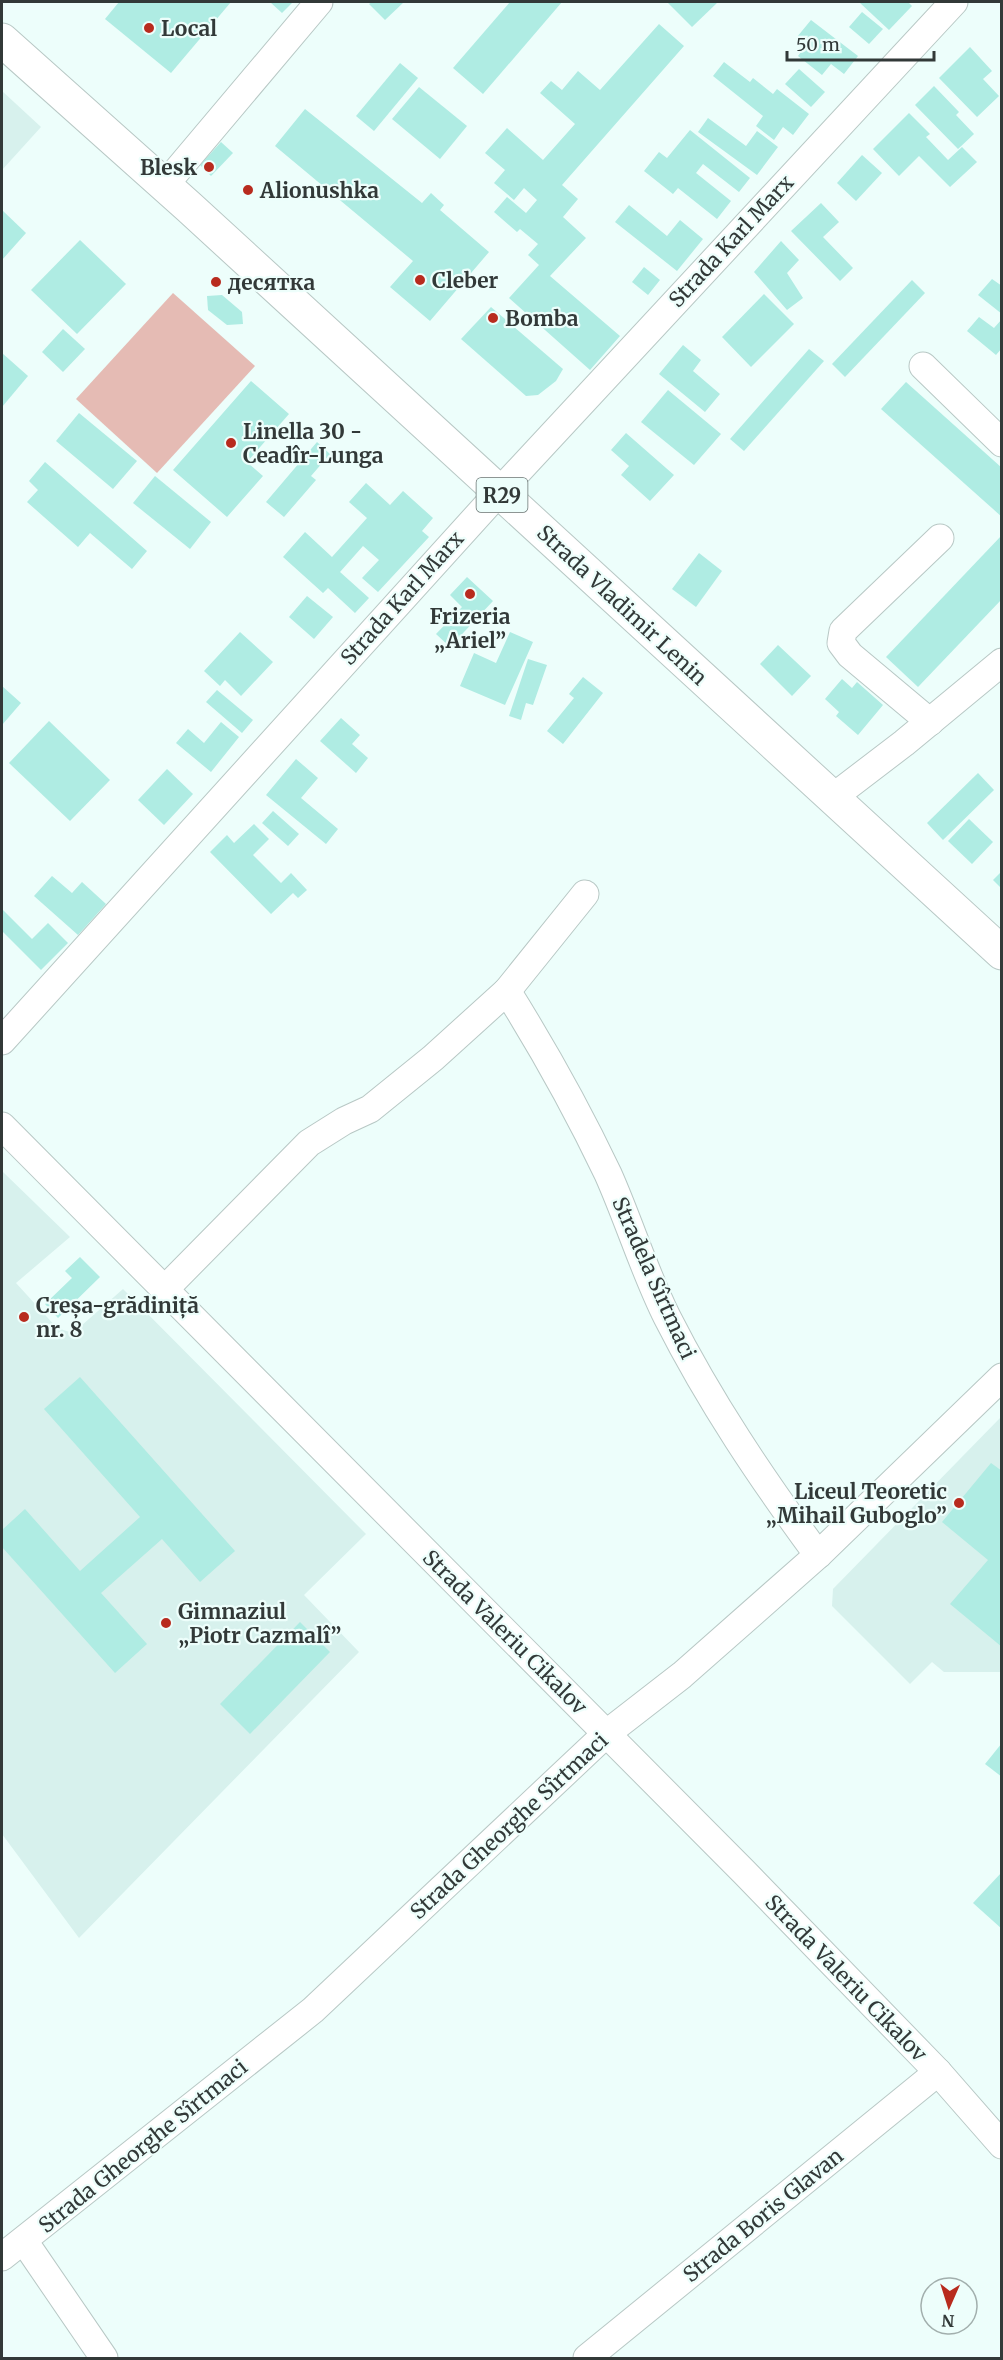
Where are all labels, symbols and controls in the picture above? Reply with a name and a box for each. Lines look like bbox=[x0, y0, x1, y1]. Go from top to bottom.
place label: Local bbox=[161, 15, 217, 42]
marker: Local bbox=[142, 21, 156, 35]
scale bar bbox=[787, 24, 934, 62]
text: 50 m bbox=[796, 33, 840, 56]
place label: Blesk bbox=[140, 154, 197, 181]
marker: Blesk bbox=[202, 160, 216, 174]
street label: Strada Karl Marx bbox=[663, 169, 800, 313]
place label: Alionushka bbox=[259, 177, 379, 204]
marker: Alionushka bbox=[241, 183, 255, 197]
place label: Cleber bbox=[432, 267, 499, 294]
place label: десятка bbox=[227, 269, 315, 296]
marker: Cleber bbox=[413, 273, 427, 287]
marker: десятка bbox=[209, 275, 223, 289]
place label: Bomba bbox=[505, 305, 579, 332]
marker: Bomba bbox=[486, 311, 500, 325]
place label: Linella 30 - Ceadîr-Lunga bbox=[243, 418, 384, 469]
marker: Linella 30 - Ceadîr-Lunga bbox=[224, 436, 238, 450]
road number: R29 bbox=[476, 478, 528, 512]
street label: Strada Vladimir Lenin bbox=[531, 519, 713, 691]
street label: Strada Karl Marx bbox=[335, 525, 470, 671]
marker: Frizeria „Ariel” bbox=[463, 587, 477, 601]
place label: Frizeria „Ariel” bbox=[429, 603, 511, 654]
street label: Stradela Sîrtmaci bbox=[606, 1193, 702, 1363]
place label: Creșa-grădiniță nr. 8 bbox=[36, 1292, 199, 1343]
marker: Creșa-grădiniță nr. 8 bbox=[17, 1310, 31, 1324]
place label: Liceul Teoretic „Mihail Guboglo” bbox=[765, 1478, 947, 1529]
marker: Liceul Teoretic „Mihail Guboglo” bbox=[952, 1496, 966, 1510]
street label: Strada Valeriu Cikalov bbox=[417, 1544, 594, 1721]
place label: Gimnaziul „Piotr Cazmalî” bbox=[178, 1598, 341, 1649]
marker: Gimnaziul „Piotr Cazmalî” bbox=[159, 1616, 173, 1630]
street label: Strada Gheorghe Sîrtmaci bbox=[404, 1727, 614, 1925]
street label: Strada Valeriu Cikalov bbox=[759, 1889, 933, 2068]
street label: Strada Gheorghe Sîrtmaci bbox=[33, 2053, 253, 2239]
street label: Strada Boris Glavan bbox=[677, 2142, 849, 2288]
north arrow bbox=[919, 2276, 979, 2336]
text: N bbox=[941, 2311, 955, 2331]

